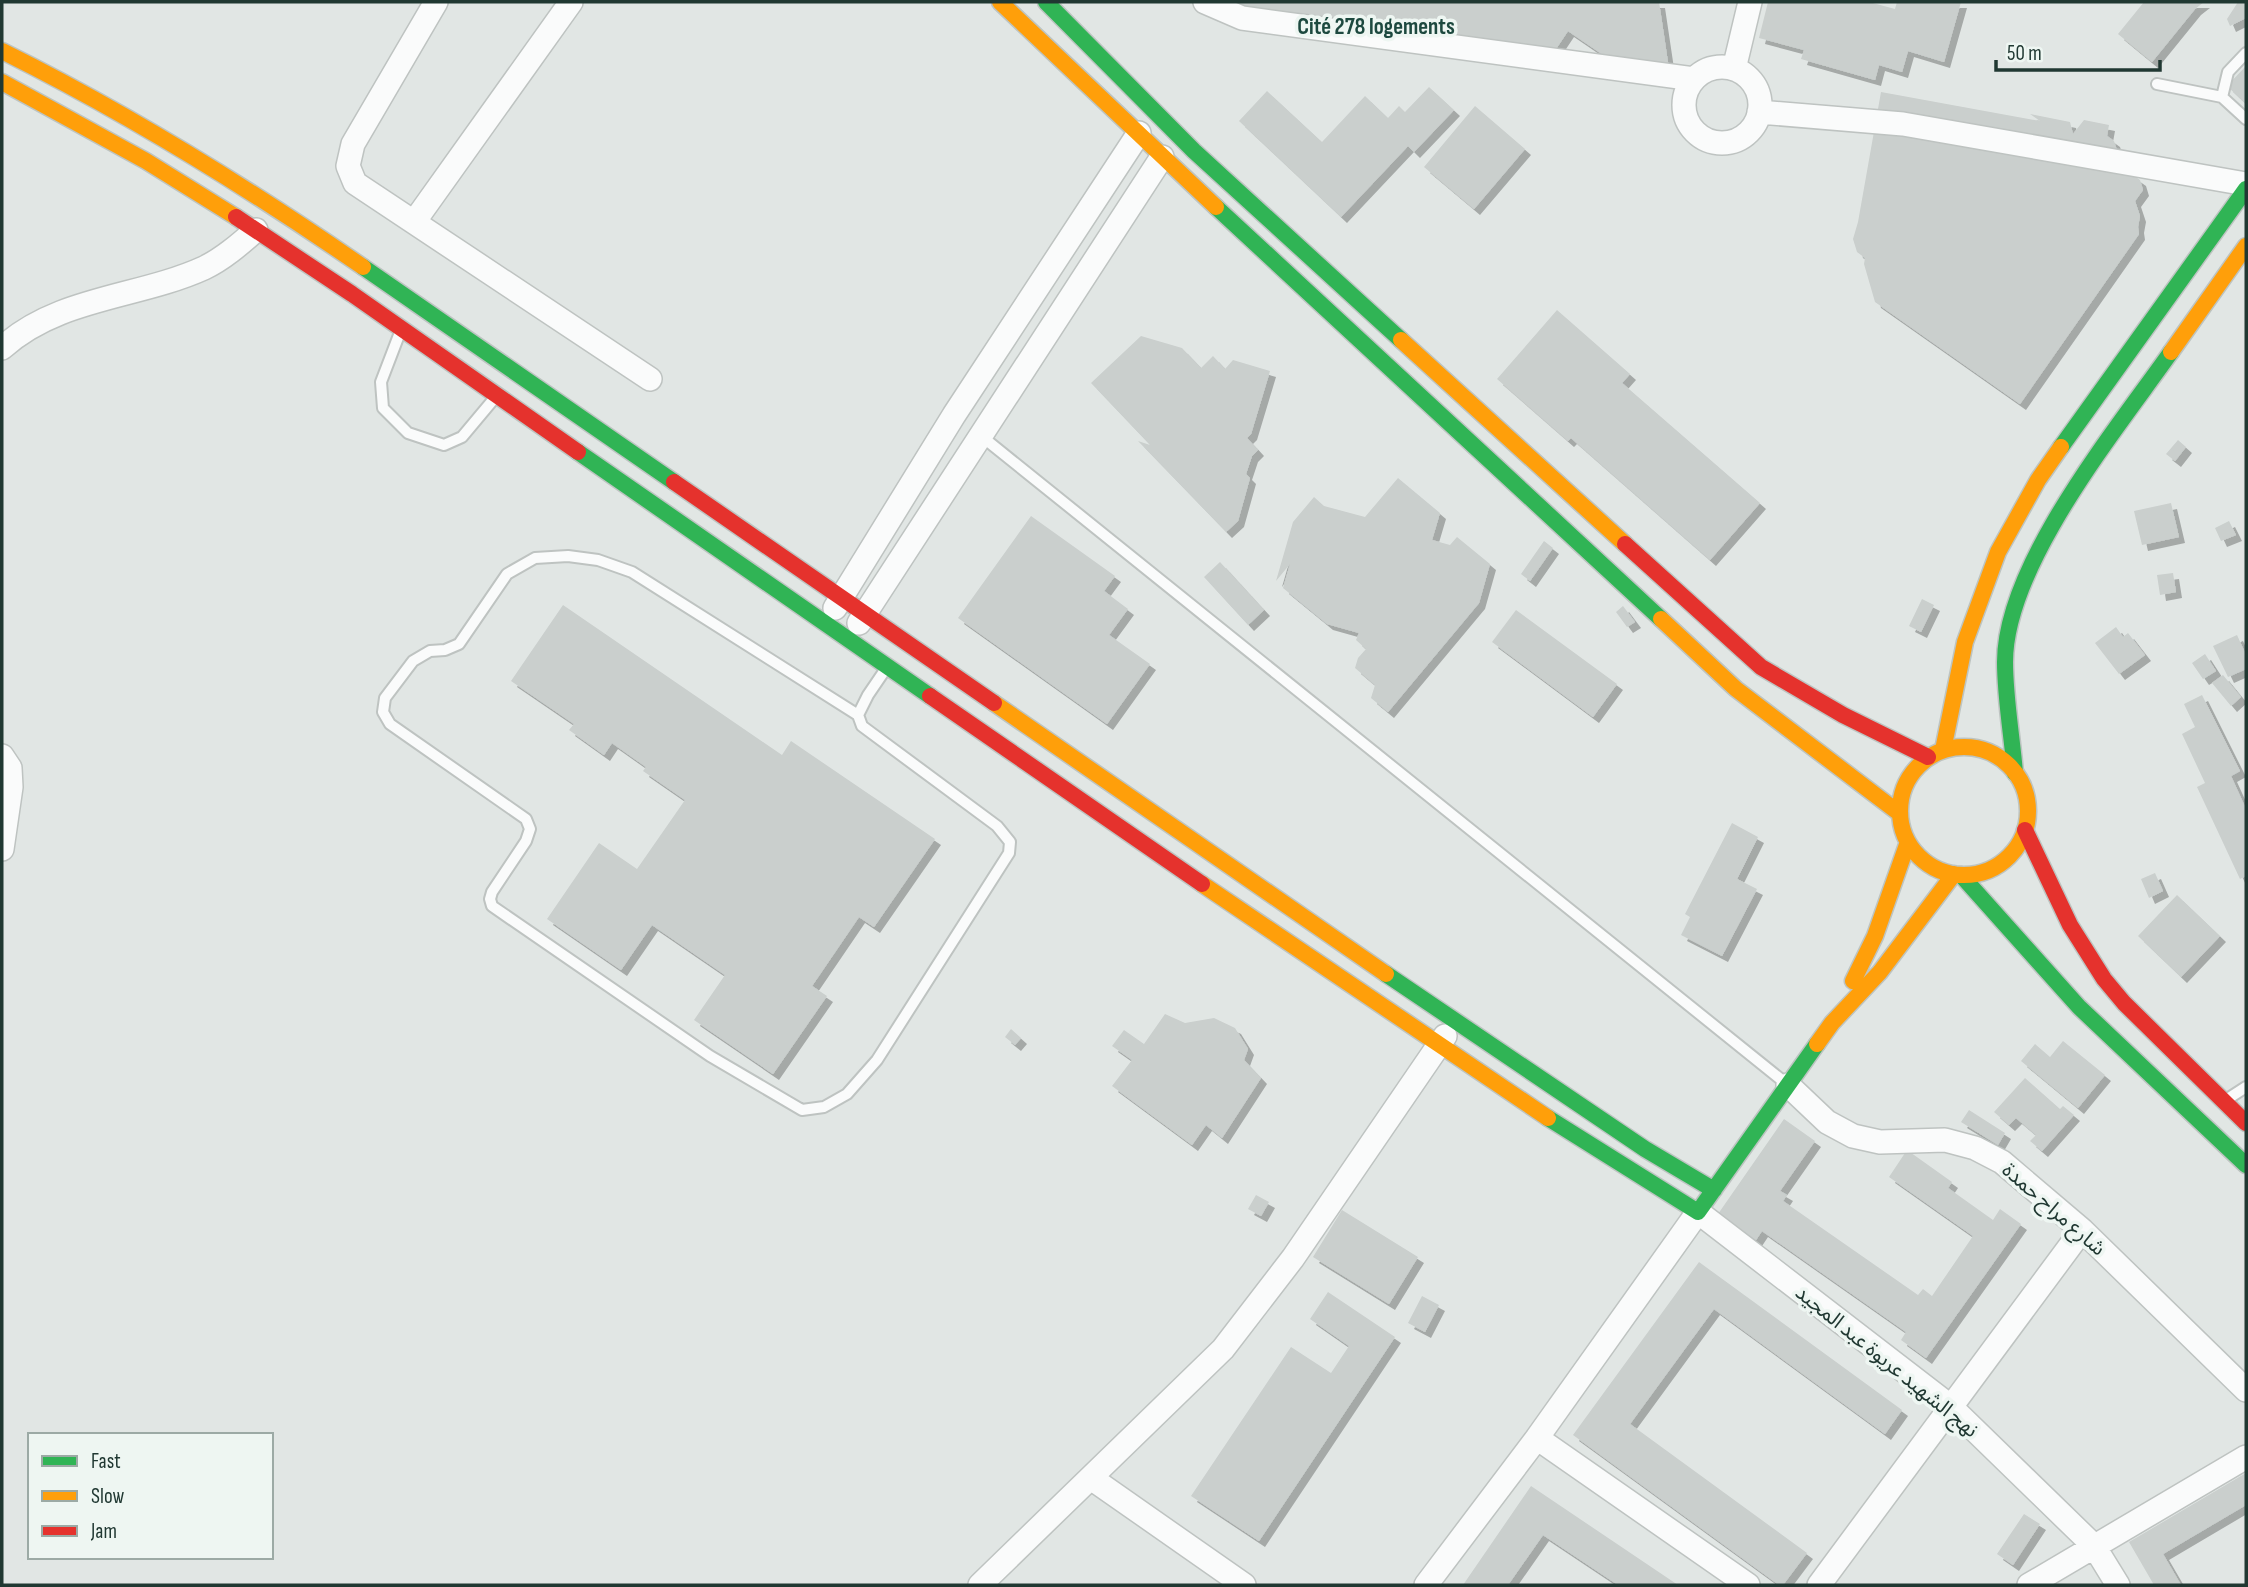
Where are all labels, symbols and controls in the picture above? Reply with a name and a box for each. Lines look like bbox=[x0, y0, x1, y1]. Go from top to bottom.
district label: Cité 278 logements bbox=[1297, 13, 1455, 41]
scale bar bbox=[1996, 28, 2160, 72]
text: 50 m bbox=[2007, 41, 2042, 66]
street label: شارع مراح حمدة bbox=[1995, 1158, 2111, 1263]
street label: نهج الشهيد عريوة عبد المجيد bbox=[1789, 1280, 1983, 1444]
legend bbox=[28, 1433, 273, 1559]
text: Fast bbox=[91, 1449, 121, 1474]
text: Slow bbox=[91, 1484, 125, 1509]
text: Jam bbox=[90, 1519, 117, 1544]

